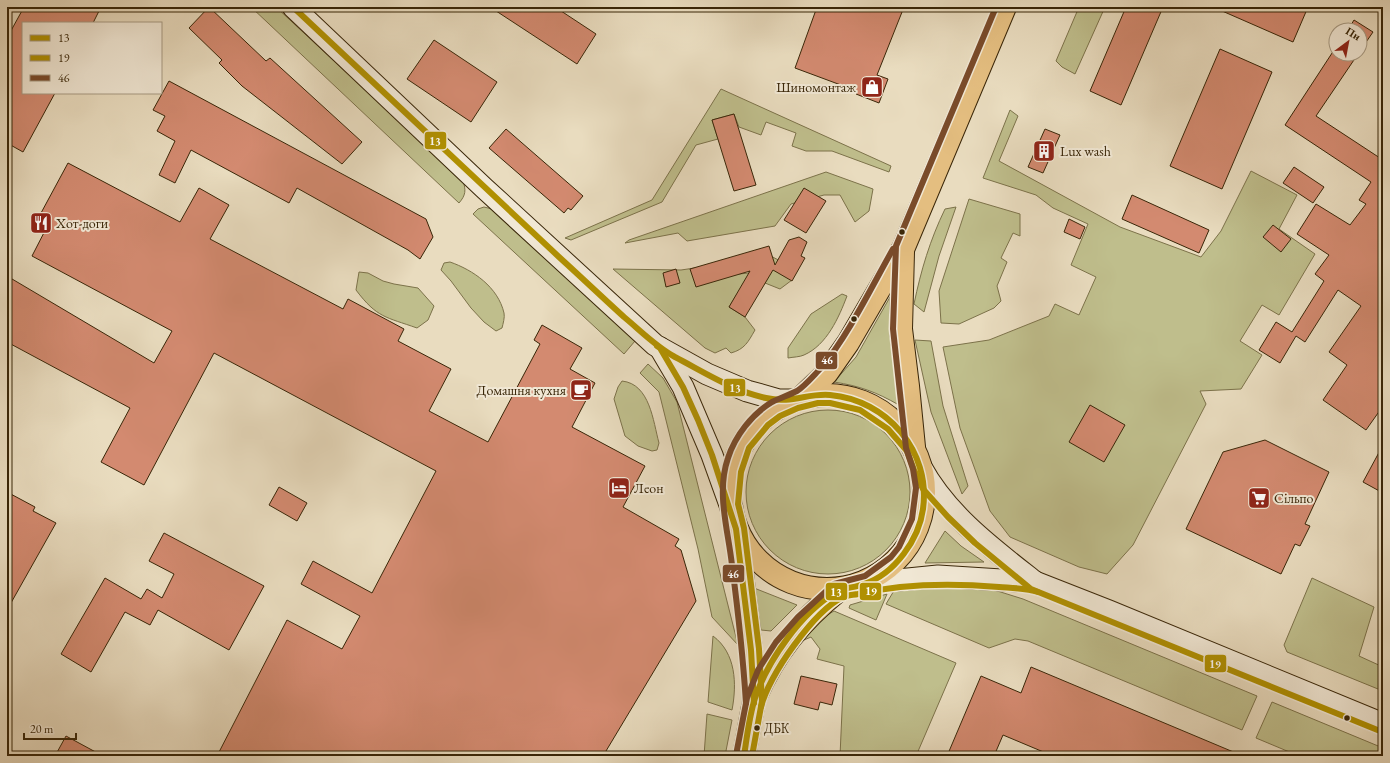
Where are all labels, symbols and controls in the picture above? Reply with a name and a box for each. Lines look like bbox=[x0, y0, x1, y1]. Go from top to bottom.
legend bbox=[22, 22, 162, 94]
north arrow bbox=[1328, 22, 1368, 62]
text: Пн bbox=[1343, 24, 1364, 44]
text: 13 bbox=[58, 30, 70, 46]
text: 19 bbox=[58, 50, 70, 66]
text: 46 bbox=[58, 70, 70, 86]
shop icon: Шиномонтаж bbox=[859, 74, 885, 100]
place label: Шиномонтаж bbox=[776, 78, 856, 96]
line badge: 13 bbox=[424, 131, 447, 150]
text: 13 bbox=[429, 134, 441, 148]
building icon: Lux wash bbox=[1031, 138, 1057, 164]
place label: Lux wash bbox=[1060, 142, 1111, 160]
restaurant icon: Хот-доги bbox=[28, 210, 54, 236]
place label: Хот-доги bbox=[55, 214, 109, 232]
unlabelled marker bbox=[897, 227, 907, 237]
unlabelled marker bbox=[849, 314, 859, 324]
line badge: 46 bbox=[815, 351, 838, 370]
text: 46 bbox=[821, 353, 833, 367]
cafe icon: Домашня кухня bbox=[568, 377, 594, 403]
line badge: 13 bbox=[723, 378, 746, 397]
place label: Домашня кухня bbox=[477, 381, 566, 399]
text: 13 bbox=[729, 381, 741, 395]
hotel icon: Леон bbox=[606, 475, 632, 501]
place label: Леон bbox=[634, 479, 664, 497]
supermarket icon: Сільпо bbox=[1246, 485, 1272, 511]
place label: Сільпо bbox=[1274, 489, 1314, 507]
line badge: 46 bbox=[722, 564, 745, 583]
text: 46 bbox=[727, 567, 739, 581]
line badge: 13 bbox=[825, 582, 848, 601]
line badge: 19 bbox=[859, 582, 882, 601]
text: 19 bbox=[865, 584, 877, 598]
text: 13 bbox=[830, 585, 842, 599]
line badge: 19 bbox=[1204, 654, 1227, 673]
text: 19 bbox=[1209, 657, 1221, 671]
unlabelled marker bbox=[1342, 713, 1352, 723]
scale bar bbox=[24, 715, 76, 741]
place label: ДБК bbox=[764, 720, 790, 737]
text: 20 m bbox=[30, 721, 54, 737]
marker: ДБК bbox=[752, 723, 762, 733]

